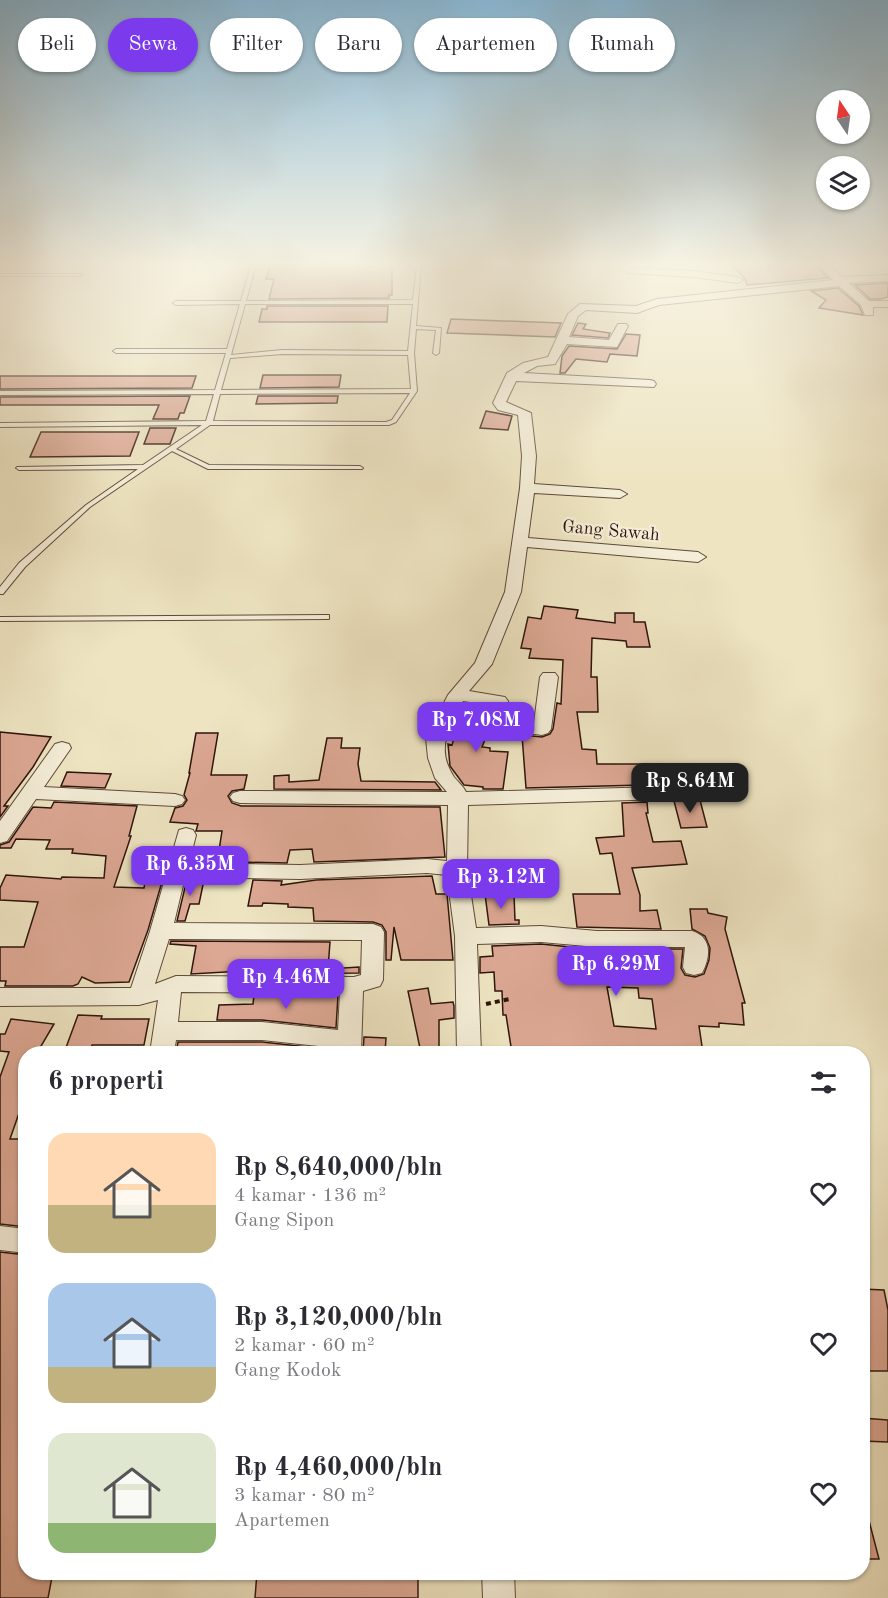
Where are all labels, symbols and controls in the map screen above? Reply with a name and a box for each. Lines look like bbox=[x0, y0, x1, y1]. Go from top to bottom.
chip: Beli bbox=[18, 18, 96, 72]
chip: Sewa bbox=[108, 18, 198, 72]
chip: Filter bbox=[210, 18, 303, 72]
chip: Baru bbox=[315, 18, 402, 72]
chip: Apartemen bbox=[414, 18, 557, 72]
chip: Rumah bbox=[569, 18, 675, 72]
north arrow bbox=[816, 90, 870, 144]
map controls bbox=[816, 90, 870, 210]
button: layers bbox=[816, 156, 870, 210]
street label: Gang Sawah bbox=[561, 518, 661, 544]
pin: Rp 7.08M bbox=[414, 702, 538, 753]
text: Rp 7.08M bbox=[431, 711, 521, 731]
pin: Rp 8.64M bbox=[628, 763, 752, 814]
text: Rp 8.64M bbox=[645, 772, 735, 792]
pin: Rp 6.35M bbox=[128, 846, 252, 897]
text: Rp 6.35M bbox=[145, 855, 235, 875]
pin: Rp 3.12M bbox=[439, 859, 563, 910]
text: Rp 3.12M bbox=[456, 868, 546, 888]
pin: Rp 6.29M bbox=[554, 946, 678, 997]
text: Rp 6.29M bbox=[571, 955, 661, 975]
pin: Rp 4.46M bbox=[224, 959, 348, 1010]
text: Rp 4.46M bbox=[241, 968, 331, 988]
icon: filters bbox=[807, 1066, 840, 1099]
text: 6 properti bbox=[48, 1069, 164, 1095]
text: Rp 8,640,000/bln bbox=[234, 1155, 442, 1181]
icon: home bbox=[96, 1157, 168, 1229]
icon: heart bbox=[807, 1177, 840, 1210]
text: 4 kamar · 136 m² bbox=[234, 1186, 386, 1206]
text: Gang Sipon bbox=[234, 1211, 334, 1231]
text: Rp 3,120,000/bln bbox=[234, 1305, 442, 1331]
icon: home bbox=[96, 1307, 168, 1379]
icon: heart bbox=[807, 1327, 840, 1360]
text: 2 kamar · 60 m² bbox=[234, 1336, 375, 1356]
text: Gang Kodok bbox=[234, 1361, 341, 1381]
text: Rp 4,460,000/bln bbox=[234, 1455, 442, 1481]
icon: home bbox=[96, 1457, 168, 1529]
icon: heart bbox=[807, 1477, 840, 1510]
text: 3 kamar · 80 m² bbox=[234, 1486, 375, 1506]
text: Apartemen bbox=[234, 1511, 330, 1531]

